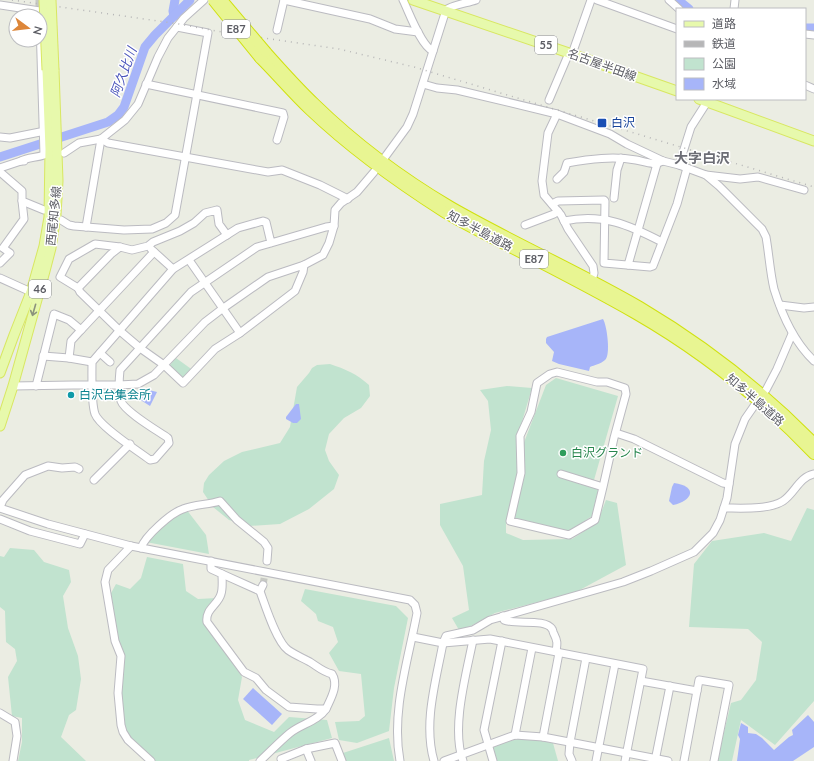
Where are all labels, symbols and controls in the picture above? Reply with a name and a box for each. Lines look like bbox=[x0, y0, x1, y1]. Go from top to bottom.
north arrow bbox=[8, 8, 48, 48]
legend bbox=[676, 8, 806, 100]
text: 道路 bbox=[712, 16, 736, 31]
road number: E87 bbox=[222, 20, 250, 38]
text: N bbox=[31, 25, 46, 36]
road number: 55 bbox=[535, 36, 557, 54]
text: 鉄道 bbox=[712, 36, 736, 51]
water label: 阿久比川 bbox=[107, 43, 140, 99]
street label: 名古屋半田線 bbox=[566, 45, 639, 84]
text: 公園 bbox=[712, 56, 736, 71]
text: 水域 bbox=[712, 76, 736, 91]
place label: 白沢 bbox=[611, 115, 635, 130]
marker: 白沢 bbox=[596, 117, 608, 129]
district label: 大字白沢 bbox=[674, 149, 730, 166]
street label: 西尾知多線 bbox=[43, 185, 64, 247]
street label: 知多半島道路 bbox=[445, 207, 516, 254]
road number: E87 bbox=[520, 250, 548, 268]
road number: 46 bbox=[29, 280, 51, 298]
one-way arrow bbox=[30, 303, 38, 316]
street label: 知多半島道路 bbox=[723, 370, 787, 429]
place label: 白沢台集会所 bbox=[79, 387, 151, 402]
marker: 白沢台集会所 bbox=[66, 390, 76, 400]
place label: 白沢グランド bbox=[571, 445, 643, 460]
marker: 白沢グランド bbox=[558, 448, 568, 458]

